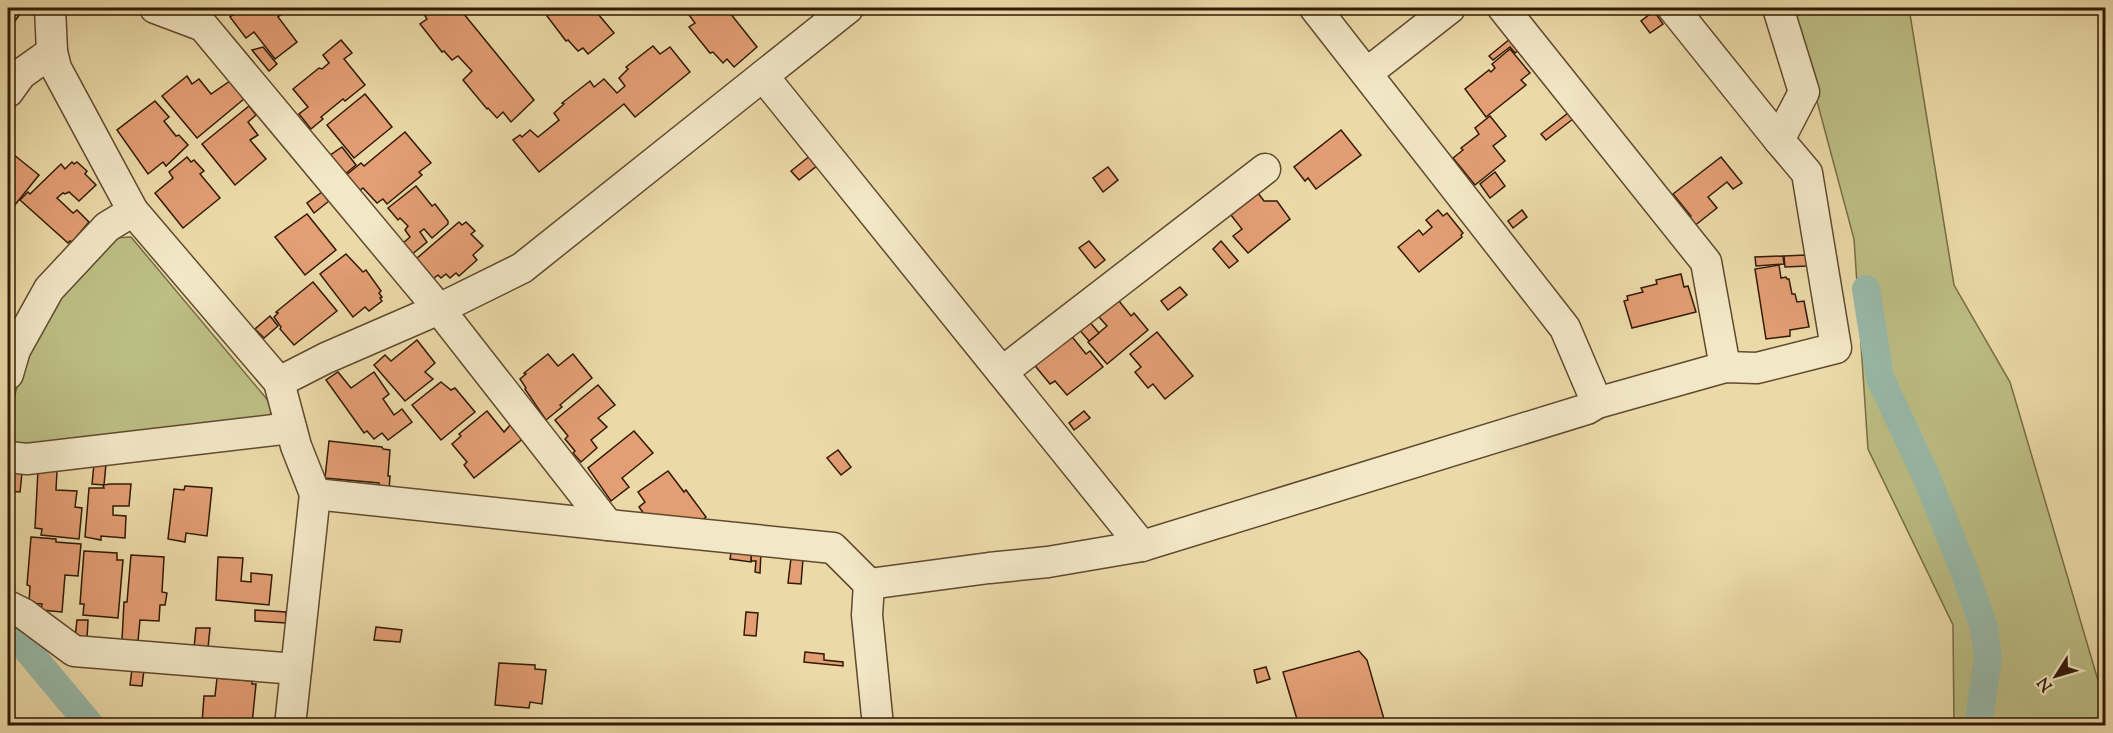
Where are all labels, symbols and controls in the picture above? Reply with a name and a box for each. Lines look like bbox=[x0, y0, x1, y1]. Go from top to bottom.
north arrow bbox=[2026, 646, 2086, 706]
text: N bbox=[2033, 671, 2059, 696]

